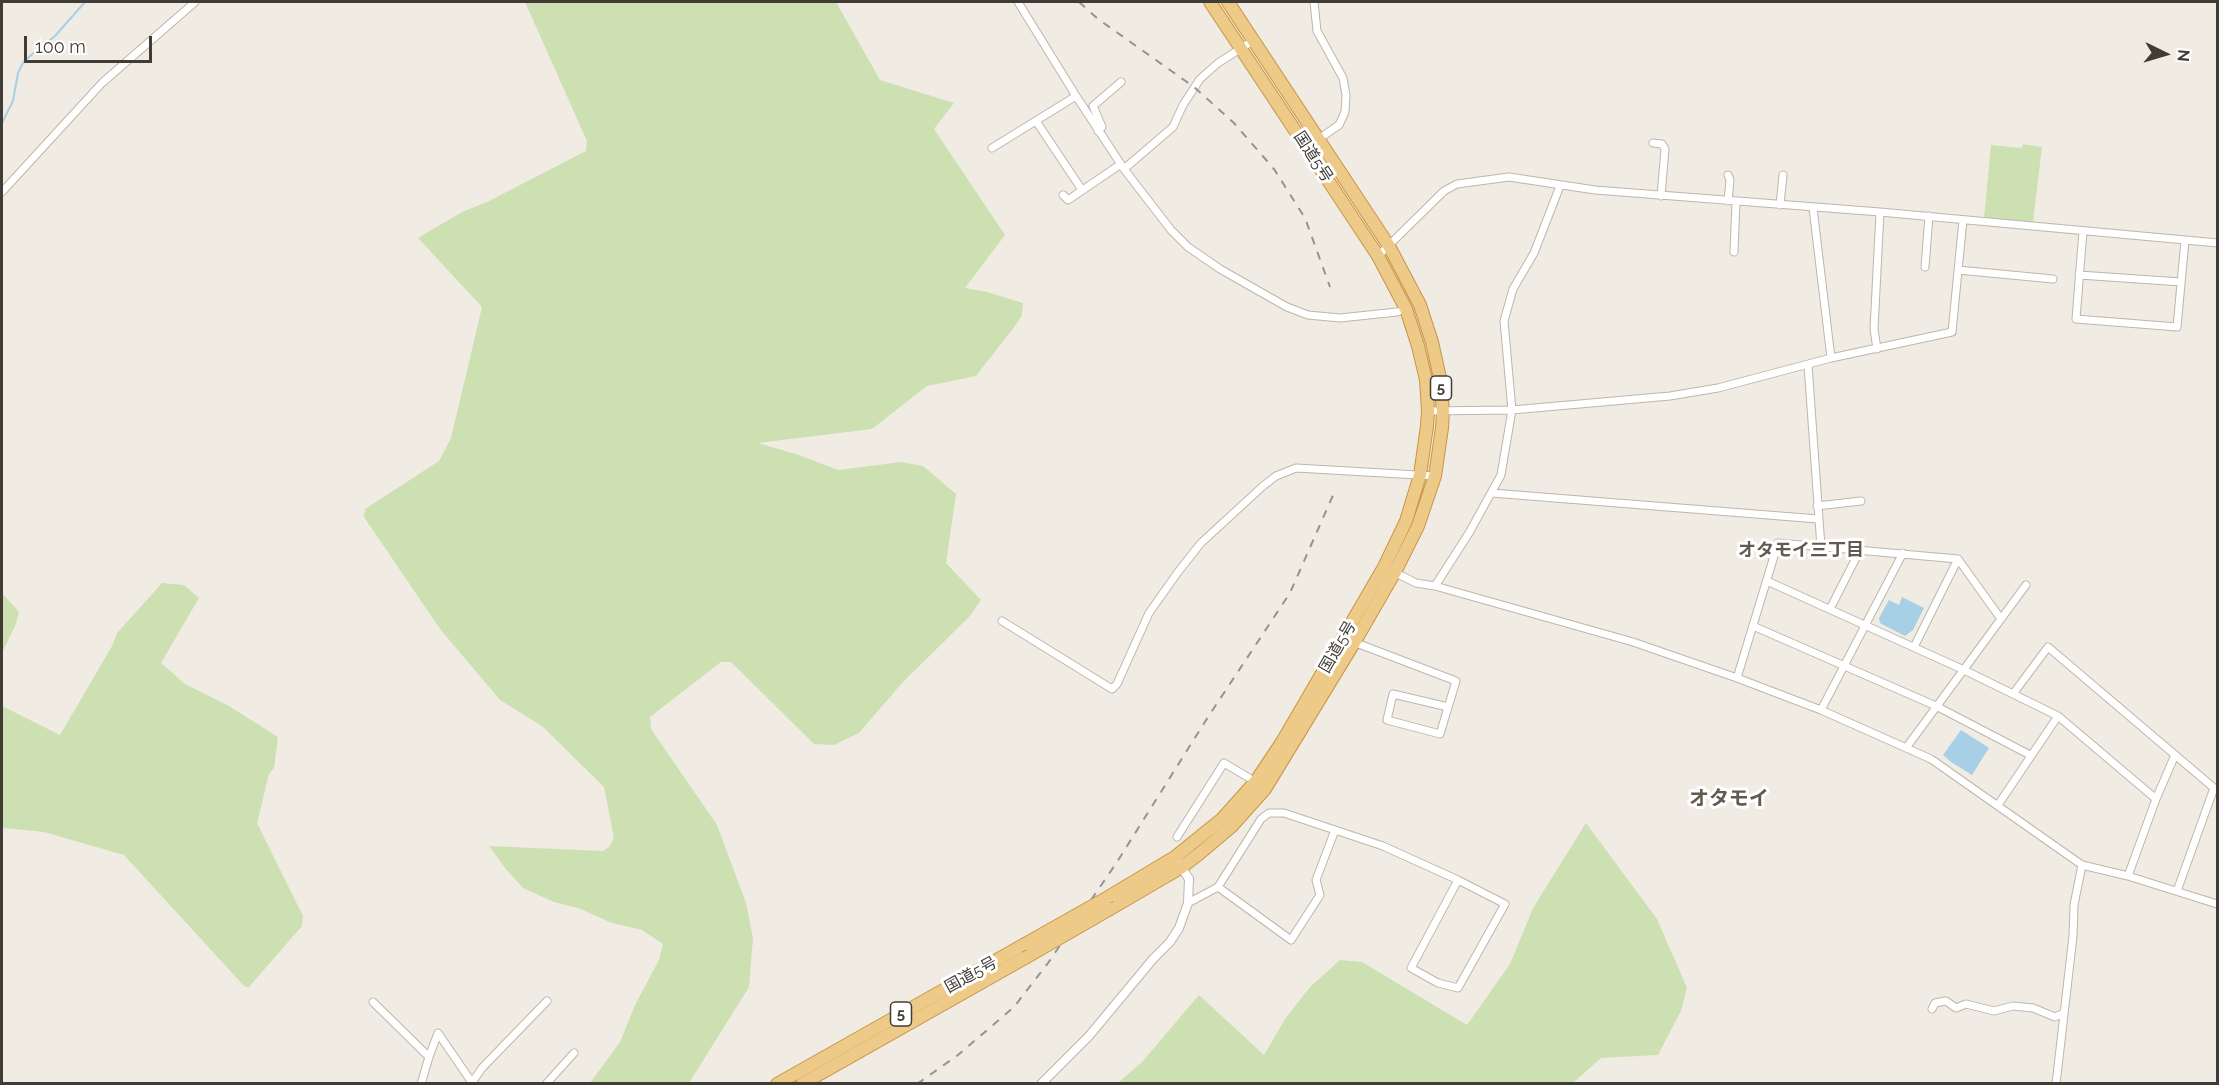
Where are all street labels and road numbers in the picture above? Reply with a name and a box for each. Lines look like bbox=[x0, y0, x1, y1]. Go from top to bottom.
street label: 国道5号 bbox=[1290, 128, 1336, 186]
road number: 5 bbox=[1430, 376, 1452, 400]
street label: 国道5号 bbox=[1316, 618, 1360, 676]
street label: 国道5号 bbox=[942, 953, 1000, 997]
road number: 5 bbox=[890, 1002, 912, 1026]

